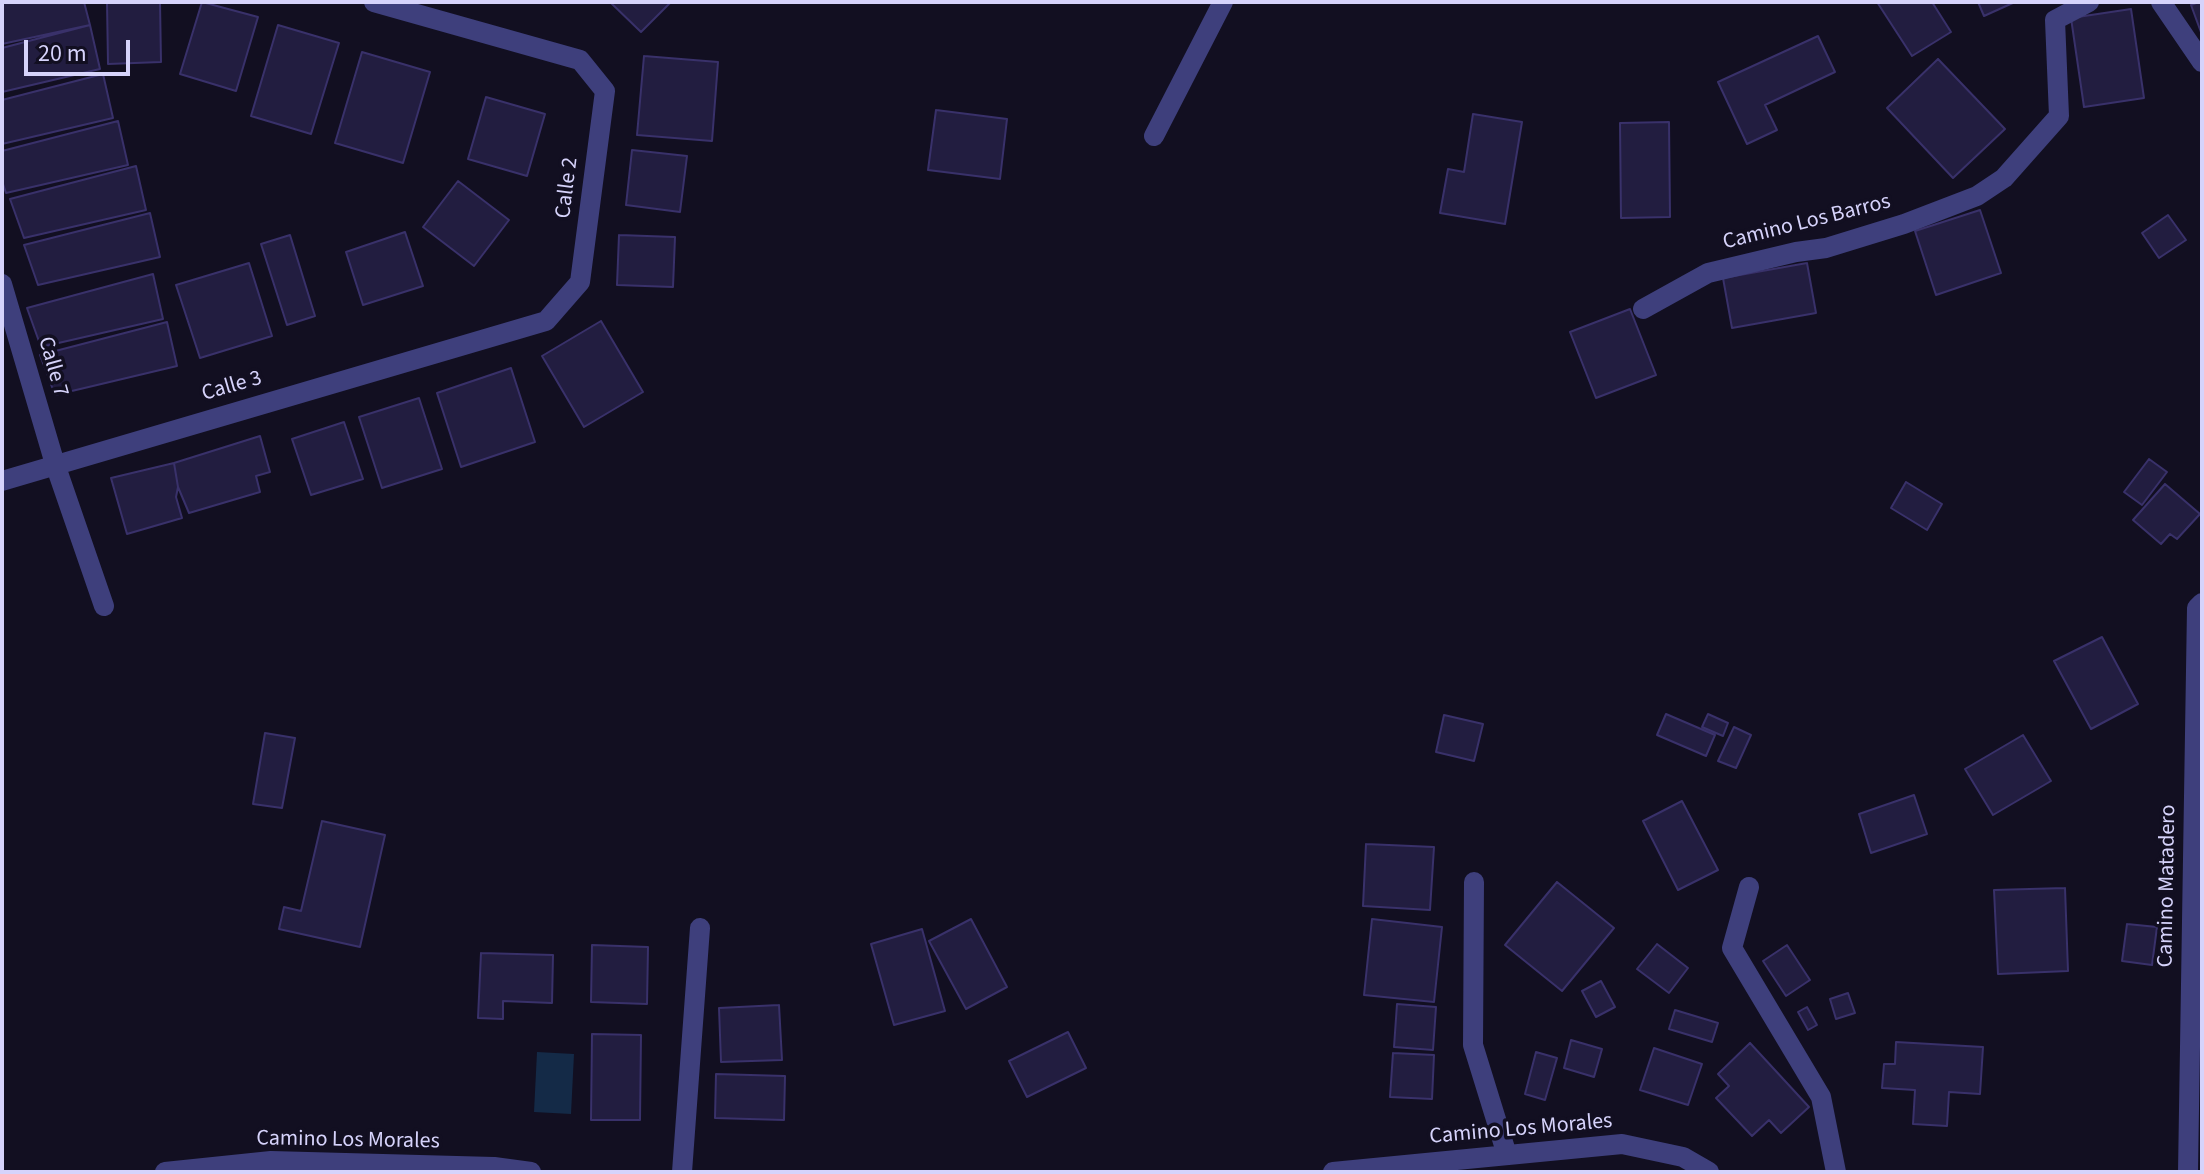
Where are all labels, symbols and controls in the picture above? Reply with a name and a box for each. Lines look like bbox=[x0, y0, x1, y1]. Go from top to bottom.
scale bar bbox=[28, 24, 134, 74]
text: 20 m bbox=[38, 36, 87, 71]
street label: Calle 2 bbox=[551, 156, 585, 220]
street label: Camino Los Barros bbox=[1720, 189, 1894, 257]
street label: Calle 7 bbox=[31, 334, 73, 400]
street label: Calle 3 bbox=[199, 366, 265, 408]
street label: Camino Matadero bbox=[2153, 804, 2183, 968]
street label: Camino Los Morales bbox=[1428, 1109, 1614, 1151]
street label: Camino Los Morales bbox=[256, 1126, 440, 1156]

